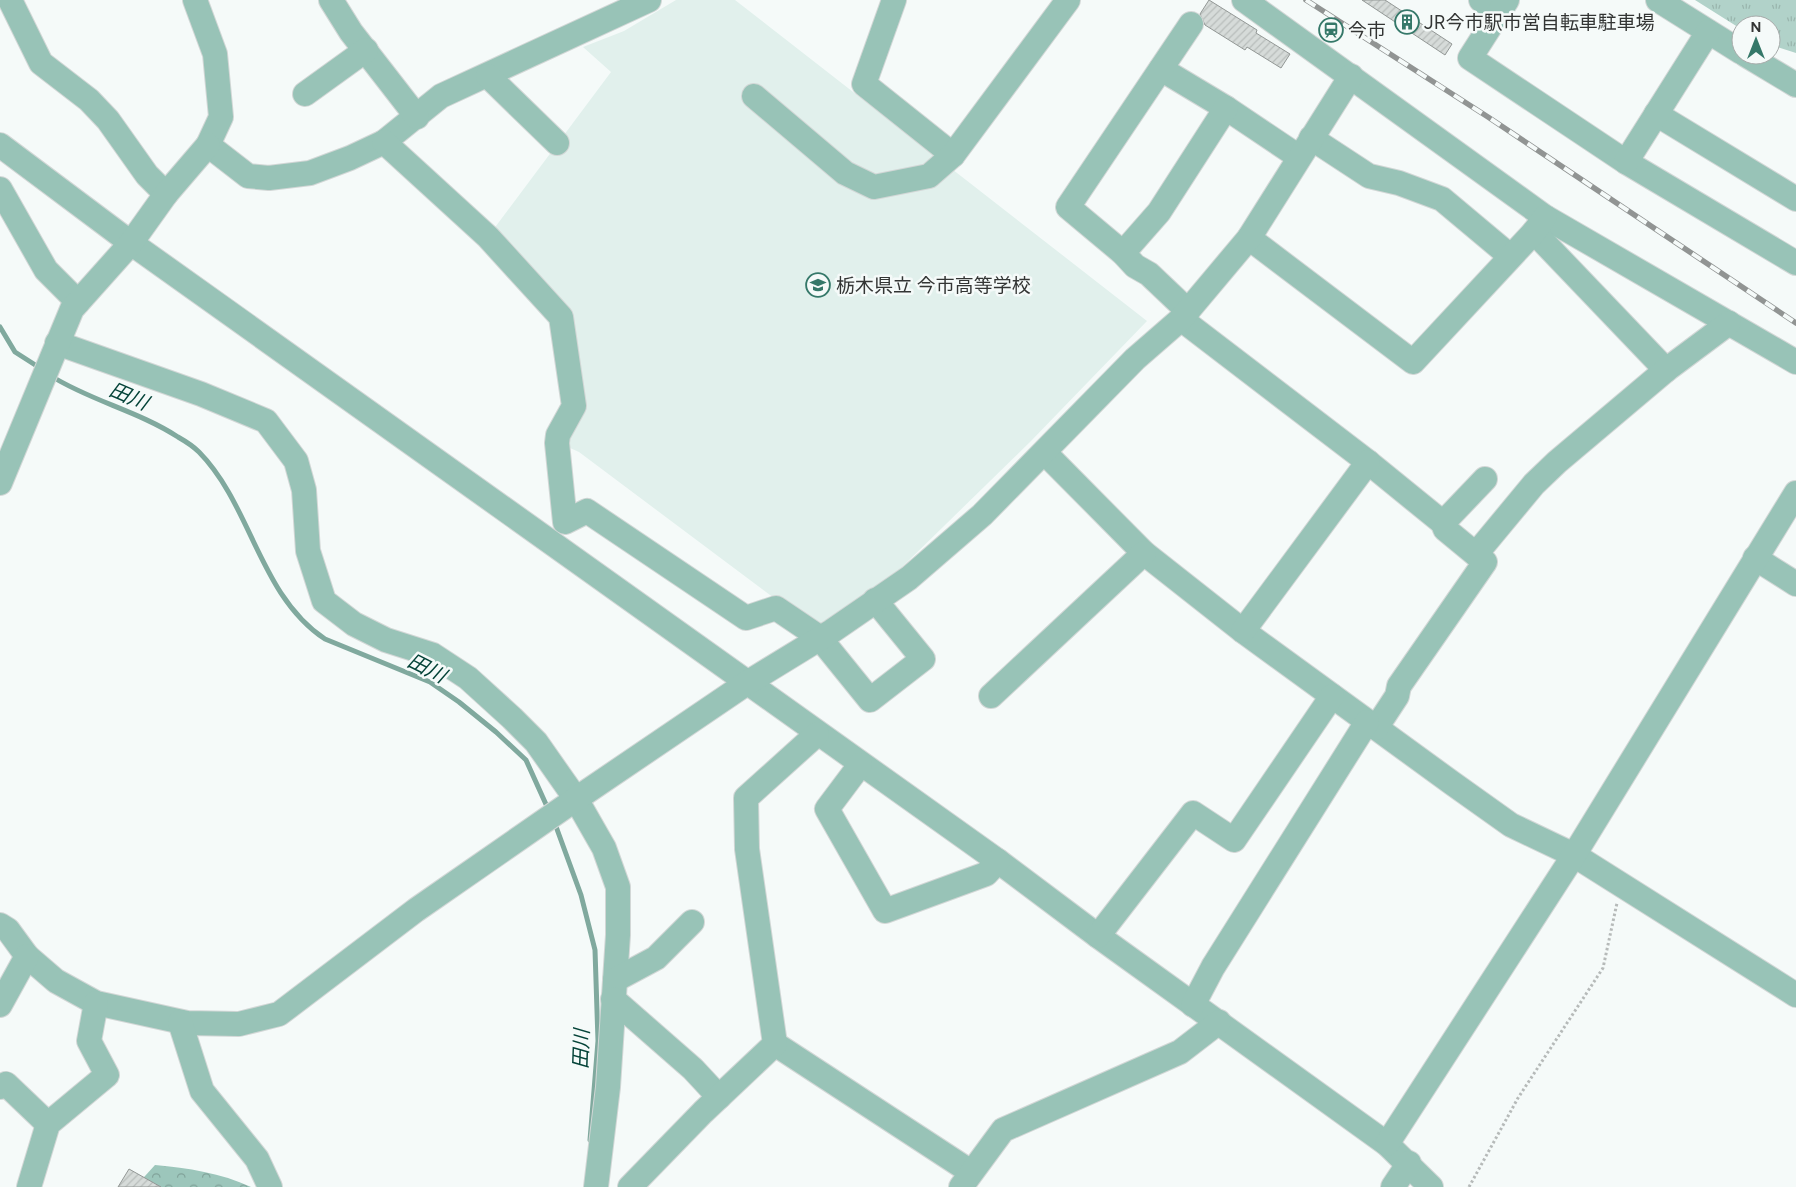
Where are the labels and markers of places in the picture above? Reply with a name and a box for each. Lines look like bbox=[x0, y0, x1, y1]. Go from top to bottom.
building icon: JR今市駅市営自転車駐車場 bbox=[1394, 9, 1420, 35]
place label: JR今市駅市営自転車駐車場 bbox=[1424, 11, 1655, 34]
station icon: 今市 bbox=[1318, 17, 1344, 43]
place label: 今市 bbox=[1348, 19, 1386, 42]
school or university icon: 栃木県立 今市高等学校 bbox=[805, 272, 831, 298]
place label: 栃木県立 今市高等学校 bbox=[836, 274, 1031, 297]

